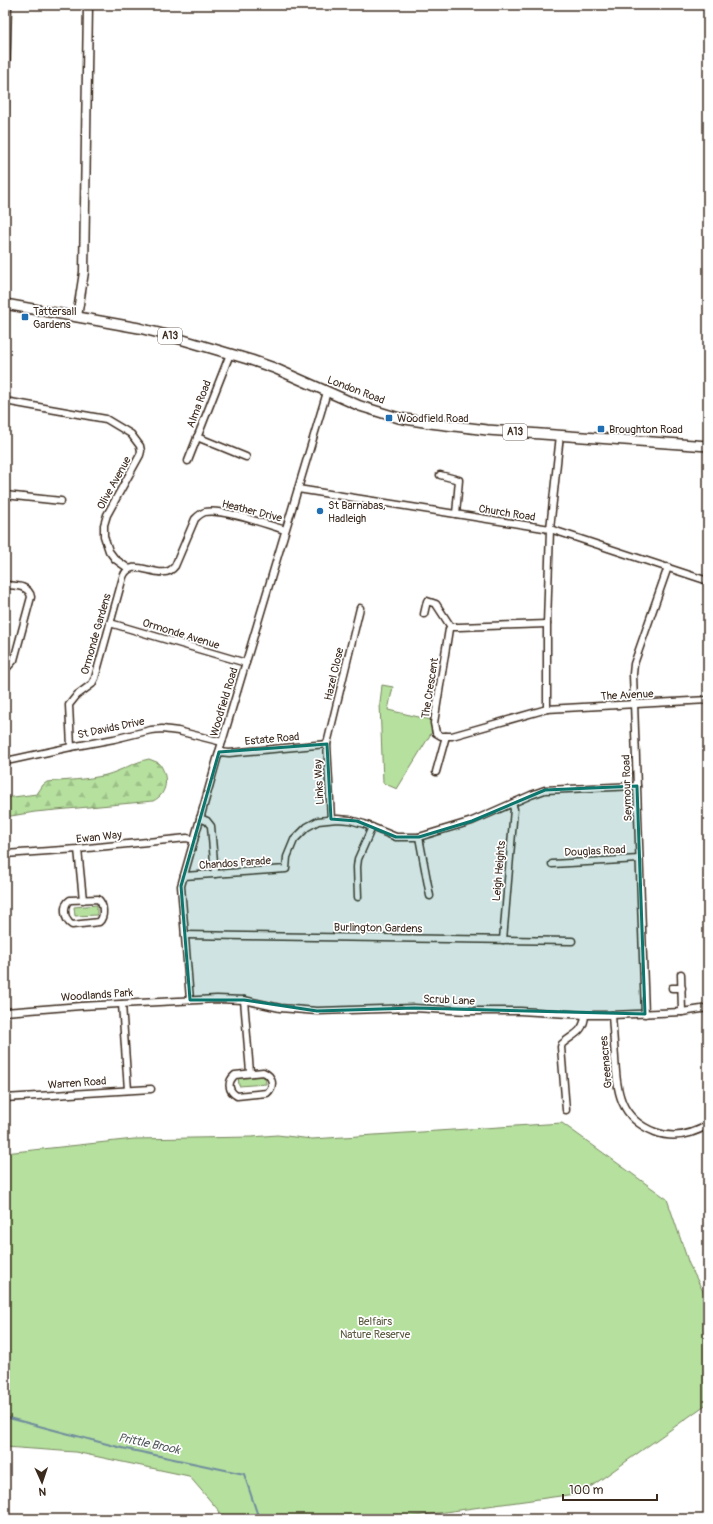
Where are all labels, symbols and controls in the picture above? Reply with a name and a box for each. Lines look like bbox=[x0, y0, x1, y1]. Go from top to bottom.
place label: Tattersall Gardens bbox=[33, 305, 77, 331]
marker: Tattersall Gardens bbox=[20, 312, 30, 322]
road number: A13 bbox=[158, 328, 182, 344]
street label: London Road bbox=[325, 373, 387, 407]
street label: Alma Road bbox=[184, 378, 214, 430]
place label: Woodfield Road bbox=[397, 412, 469, 425]
marker: Woodfield Road bbox=[384, 413, 394, 423]
place label: Broughton Road bbox=[609, 423, 683, 436]
road number: A13 bbox=[503, 424, 527, 440]
marker: Broughton Road bbox=[596, 424, 606, 434]
street label: Olive Avenue bbox=[94, 454, 134, 512]
street label: Heather Drive bbox=[221, 497, 284, 525]
place label: St Barnabas, Hadleigh bbox=[328, 499, 386, 525]
street label: Church Road bbox=[478, 502, 536, 524]
marker: St Barnabas, Hadleigh bbox=[315, 506, 325, 516]
street label: Ormonde Gardens bbox=[78, 592, 114, 676]
street label: Ormonde Avenue bbox=[141, 616, 222, 652]
street label: Hazel Close bbox=[322, 646, 347, 702]
street label: The Crescent bbox=[419, 656, 441, 719]
street label: Woodfield Road bbox=[207, 666, 241, 738]
street label: The Avenue bbox=[600, 687, 654, 703]
street label: St Davids Drive bbox=[76, 714, 146, 741]
street label: Estate Road bbox=[244, 730, 300, 748]
street label: Seymour Road bbox=[619, 754, 635, 822]
street label: Links Way bbox=[311, 759, 327, 805]
street label: Ewan Way bbox=[76, 828, 123, 846]
street label: Leigh Heights bbox=[490, 840, 508, 902]
street label: Douglas Road bbox=[564, 843, 626, 859]
street label: Chandos Parade bbox=[199, 854, 272, 872]
street label: Burlington Gardens bbox=[334, 921, 422, 935]
street label: Woodlands Park bbox=[61, 986, 134, 1004]
street label: Scrub Lane bbox=[423, 992, 476, 1008]
street label: Greenacres bbox=[597, 1035, 615, 1089]
street label: Warren Road bbox=[47, 1074, 107, 1092]
park label: Belfairs Nature Reserve bbox=[340, 1315, 411, 1341]
water label: Prittle Brook bbox=[117, 1430, 182, 1458]
north arrow bbox=[22, 1462, 62, 1502]
scale bar bbox=[563, 1476, 657, 1502]
text: 100 m bbox=[569, 1483, 604, 1498]
text: N bbox=[38, 1485, 47, 1498]

